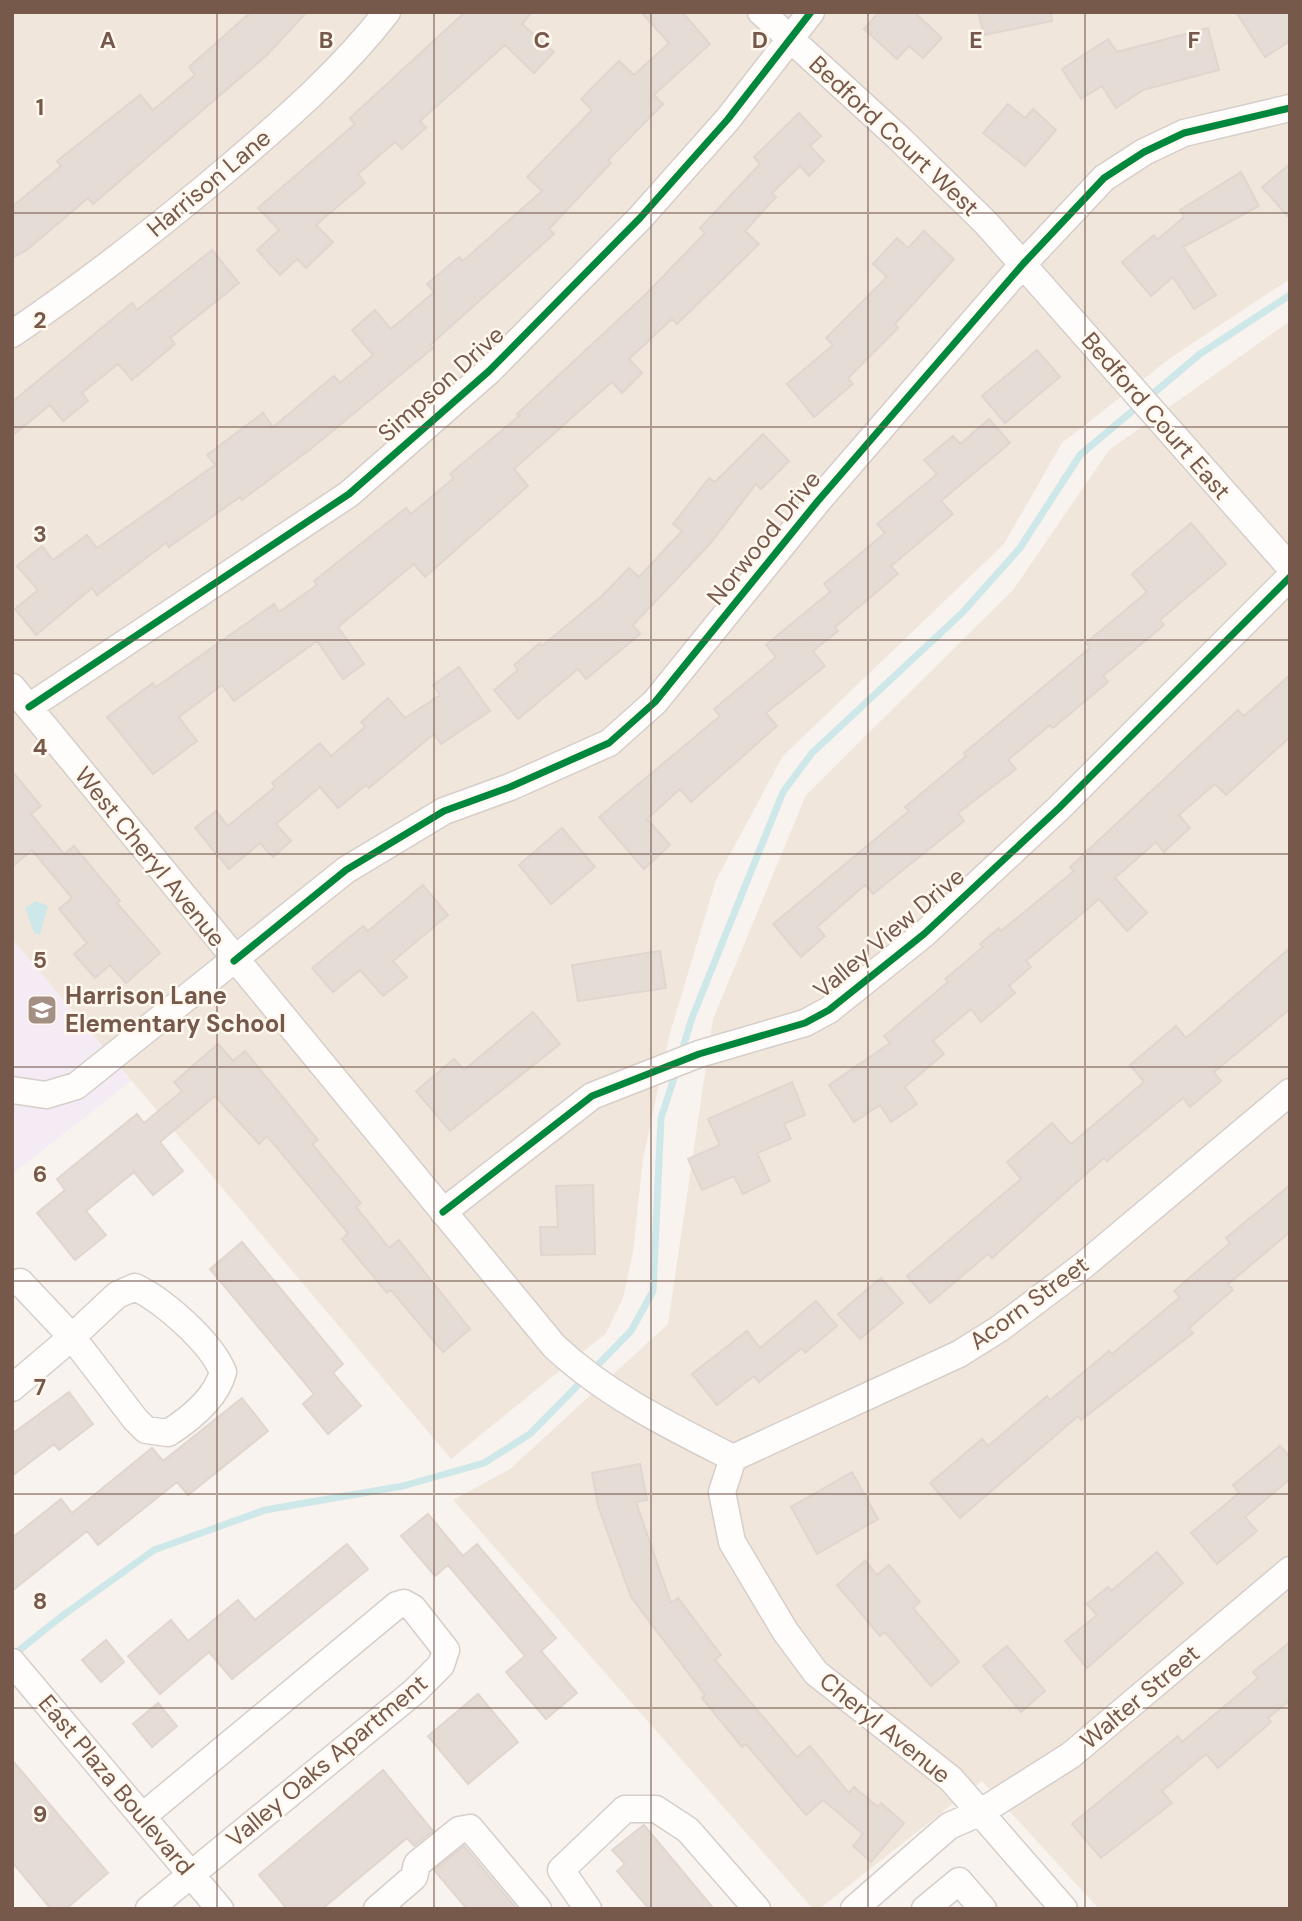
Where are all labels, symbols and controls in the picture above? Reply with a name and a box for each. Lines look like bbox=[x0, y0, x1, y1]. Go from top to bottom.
text: A bbox=[100, 25, 116, 55]
text: B bbox=[319, 25, 333, 55]
text: C bbox=[534, 25, 550, 55]
text: D bbox=[752, 25, 768, 55]
text: E bbox=[969, 25, 983, 55]
text: F bbox=[1188, 25, 1201, 55]
street label: Bedford Court West bbox=[803, 49, 986, 222]
text: 1 bbox=[36, 92, 44, 122]
street label: Harrison Lane bbox=[140, 122, 277, 243]
text: 2 bbox=[33, 305, 47, 335]
street label: Simpson Drive bbox=[371, 319, 510, 448]
street label: Bedford Court East bbox=[1075, 325, 1238, 506]
street label: Norwood Drive bbox=[700, 464, 827, 611]
text: 3 bbox=[33, 519, 47, 549]
text: 4 bbox=[33, 732, 48, 762]
street label: West Cheryl Avenue bbox=[68, 760, 233, 953]
street label: Valley View Drive bbox=[807, 860, 971, 1005]
text: 5 bbox=[33, 945, 47, 975]
place label: Harrison Lane Elementary School bbox=[65, 980, 286, 1039]
school or university icon: Harrison Lane Elementary School bbox=[25, 993, 59, 1027]
text: 6 bbox=[33, 1159, 47, 1189]
street label: Acorn Street bbox=[963, 1249, 1095, 1356]
text: 7 bbox=[34, 1372, 46, 1402]
text: 8 bbox=[33, 1586, 47, 1616]
street label: Walter Street bbox=[1074, 1638, 1206, 1756]
street label: Cheryl Avenue bbox=[813, 1665, 957, 1790]
street label: Valley Oaks Apartment bbox=[220, 1667, 434, 1854]
street label: East Plaza Boulevard bbox=[32, 1688, 201, 1881]
text: 9 bbox=[33, 1799, 47, 1829]

